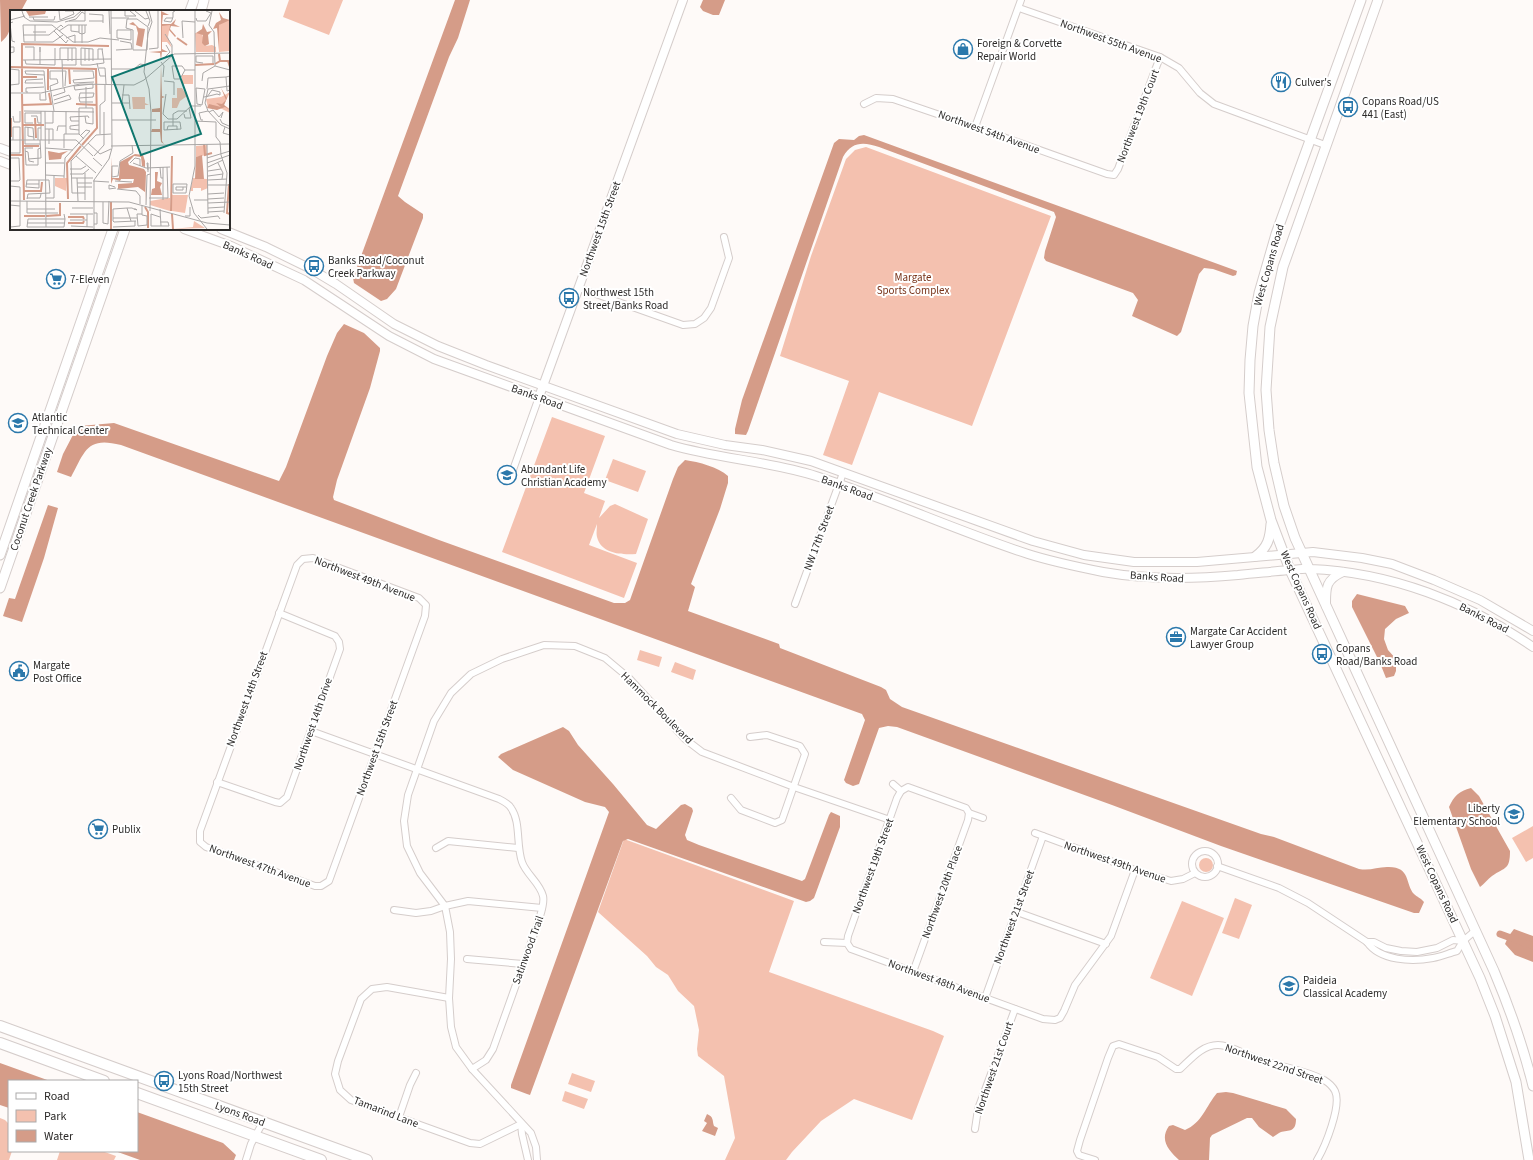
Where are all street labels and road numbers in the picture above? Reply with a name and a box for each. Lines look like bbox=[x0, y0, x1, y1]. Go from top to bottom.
street label: Northwest 55th Avenue bbox=[1058, 16, 1164, 67]
street label: Northwest 19th Court bbox=[1113, 67, 1163, 165]
street label: Northwest 54th Avenue bbox=[936, 107, 1042, 158]
street label: Northwest 15th Street bbox=[576, 179, 624, 279]
street label: West Copans Road bbox=[1250, 222, 1288, 308]
street label: Banks Road bbox=[220, 237, 276, 273]
street label: Banks Road bbox=[509, 381, 565, 413]
street label: Coconut Creek Parkway bbox=[6, 445, 56, 553]
street label: Banks Road bbox=[819, 472, 875, 504]
street label: NW 17th Street bbox=[800, 503, 838, 573]
street label: West Copans Road bbox=[1277, 548, 1325, 632]
street label: Northwest 49th Avenue bbox=[312, 553, 418, 605]
street label: Banks Road bbox=[1130, 568, 1184, 586]
street label: Banks Road bbox=[1457, 599, 1511, 637]
street label: Northwest 14th Street bbox=[223, 649, 271, 749]
street label: Hammock Boulevard bbox=[618, 669, 696, 747]
street label: Northwest 14th Drive bbox=[290, 675, 336, 772]
street label: Northwest 15th Street bbox=[353, 698, 401, 798]
street label: Northwest 19th Street bbox=[849, 816, 897, 916]
street label: Northwest 49th Avenue bbox=[1062, 837, 1169, 887]
street label: Northwest 47th Avenue bbox=[207, 841, 313, 892]
street label: West Copans Road bbox=[1412, 842, 1462, 926]
street label: Northwest 20th Place bbox=[918, 843, 966, 941]
street label: Northwest 21st Street bbox=[990, 868, 1038, 966]
street label: Satinwood Trail bbox=[509, 914, 547, 986]
street label: Northwest 48th Avenue bbox=[886, 956, 992, 1007]
street label: Northwest 21st Court bbox=[971, 1019, 1017, 1116]
street label: Northwest 22nd Street bbox=[1223, 1040, 1325, 1088]
street label: Tamarind Lane bbox=[351, 1093, 421, 1131]
street label: Lyons Road bbox=[213, 1098, 267, 1130]

